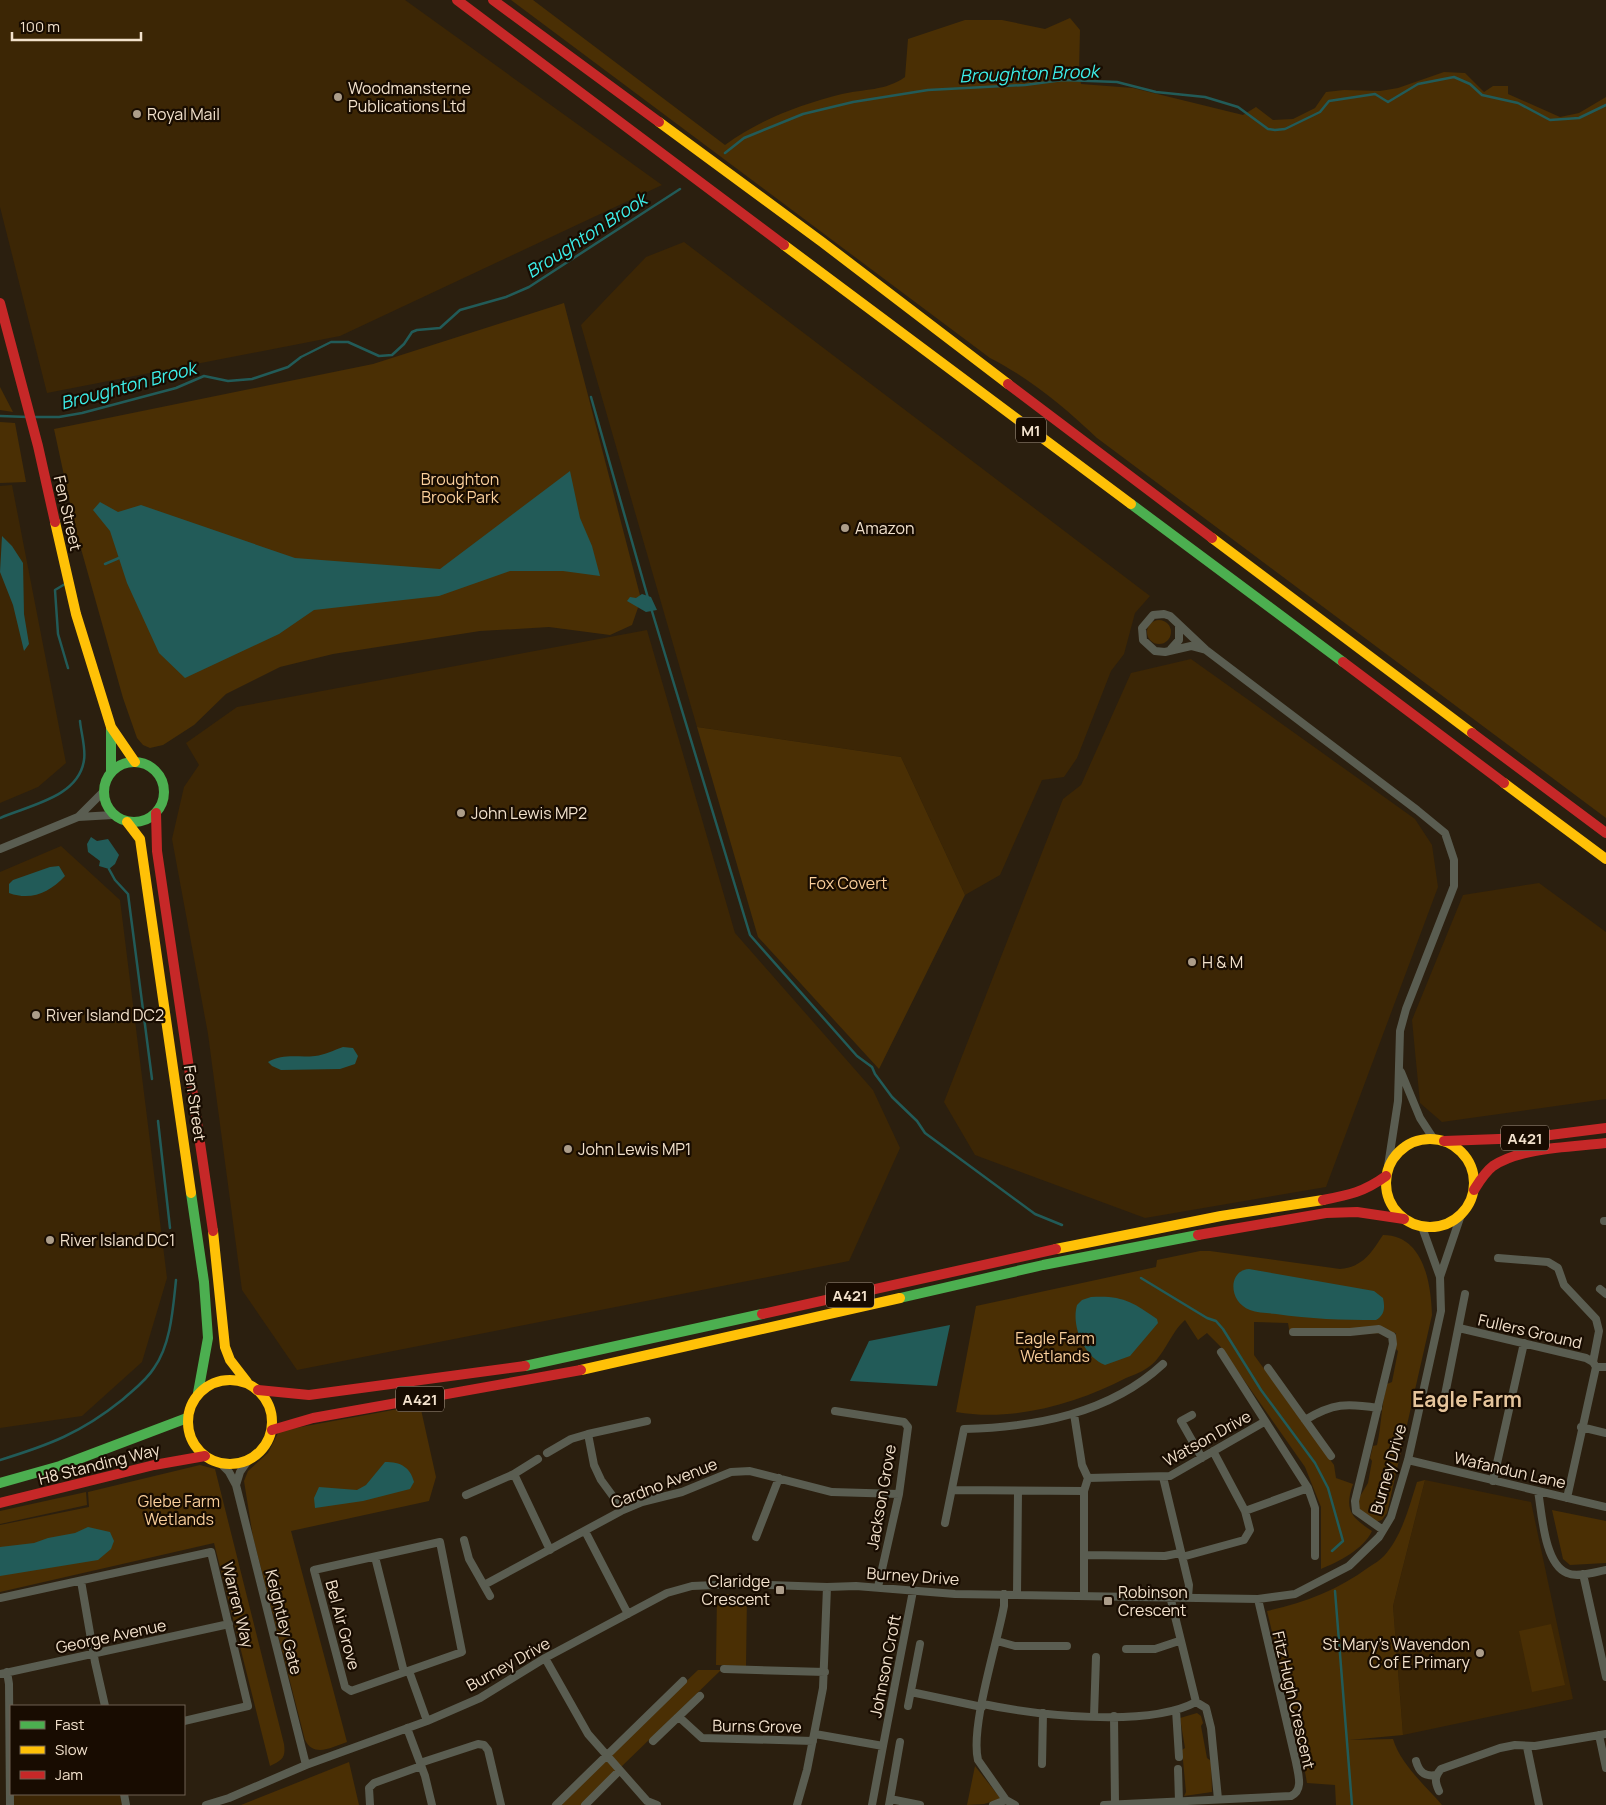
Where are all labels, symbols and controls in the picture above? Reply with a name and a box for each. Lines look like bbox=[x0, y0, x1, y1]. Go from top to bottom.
scale bar bbox=[12, 10, 141, 42]
text: 100 m bbox=[20, 16, 60, 37]
water label: Broughton Brook bbox=[959, 58, 1102, 87]
place label: Woodmansterne Publications Ltd bbox=[348, 77, 471, 117]
marker: Woodmansterne Publications Ltd bbox=[332, 91, 344, 103]
place label: Royal Mail bbox=[147, 103, 220, 125]
marker: Royal Mail bbox=[131, 108, 143, 120]
water label: Broughton Brook bbox=[521, 185, 654, 283]
water label: Broughton Brook bbox=[58, 355, 201, 415]
road number: M1 bbox=[1016, 418, 1046, 442]
park label: Broughton Brook Park bbox=[421, 468, 500, 508]
street label: Fen Street bbox=[49, 473, 87, 553]
place label: Amazon bbox=[855, 517, 914, 539]
marker: Amazon bbox=[839, 522, 851, 534]
place label: John Lewis MP2 bbox=[471, 802, 587, 824]
marker: John Lewis MP2 bbox=[455, 807, 467, 819]
park label: Fox Covert bbox=[809, 872, 887, 894]
place label: H & M bbox=[1202, 951, 1243, 973]
marker: H & M bbox=[1186, 956, 1198, 968]
place label: River Island DC2 bbox=[46, 1004, 164, 1026]
marker: River Island DC2 bbox=[30, 1009, 42, 1021]
street label: Fen Street bbox=[179, 1064, 211, 1142]
road number: A421 bbox=[1501, 1126, 1549, 1150]
place label: John Lewis MP1 bbox=[578, 1138, 691, 1160]
marker: John Lewis MP1 bbox=[562, 1143, 574, 1155]
place label: River Island DC1 bbox=[60, 1229, 175, 1251]
marker: River Island DC1 bbox=[44, 1234, 56, 1246]
road number: A421 bbox=[826, 1282, 874, 1308]
street label: Fullers Ground bbox=[1476, 1308, 1584, 1354]
park label: Eagle Farm Wetlands bbox=[1015, 1327, 1095, 1367]
district label: Eagle Farm bbox=[1412, 1385, 1522, 1413]
road number: A421 bbox=[396, 1386, 444, 1412]
street label: Watson Drive bbox=[1159, 1405, 1255, 1471]
street label: Burney Drive bbox=[1365, 1421, 1411, 1517]
street label: H8 Standing Way bbox=[36, 1438, 163, 1490]
street label: Jackson Grove bbox=[861, 1443, 901, 1551]
street label: Wafandun Lane bbox=[1452, 1446, 1568, 1494]
street label: Cardno Avenue bbox=[608, 1453, 720, 1513]
park label: Glebe Farm Wetlands bbox=[138, 1490, 220, 1530]
street label: Warren Way bbox=[217, 1560, 259, 1651]
street label: Burney Drive bbox=[866, 1562, 960, 1590]
street label: Keightley Gate bbox=[260, 1567, 308, 1677]
place label: Claridge Crescent bbox=[702, 1570, 770, 1610]
street label: Bel Air Grove bbox=[320, 1578, 366, 1672]
place label: Robinson Crescent bbox=[1118, 1581, 1188, 1621]
marker: Claridge Crescent bbox=[774, 1584, 786, 1596]
marker: Robinson Crescent bbox=[1102, 1595, 1114, 1607]
street label: Johnson Croft bbox=[864, 1612, 906, 1720]
street label: George Avenue bbox=[54, 1614, 168, 1658]
street label: Fitz Hugh Crescent bbox=[1267, 1629, 1321, 1771]
street label: Burney Drive bbox=[462, 1632, 554, 1696]
place label: St Mary's Wavendon C of E Primary bbox=[1323, 1633, 1471, 1673]
marker: St Mary's Wavendon C of E Primary bbox=[1474, 1647, 1486, 1659]
legend bbox=[10, 1705, 185, 1795]
text: Fast bbox=[55, 1714, 84, 1735]
street label: Burns Grove bbox=[712, 1714, 802, 1738]
text: Slow bbox=[55, 1739, 88, 1760]
text: Jam bbox=[55, 1764, 83, 1785]

